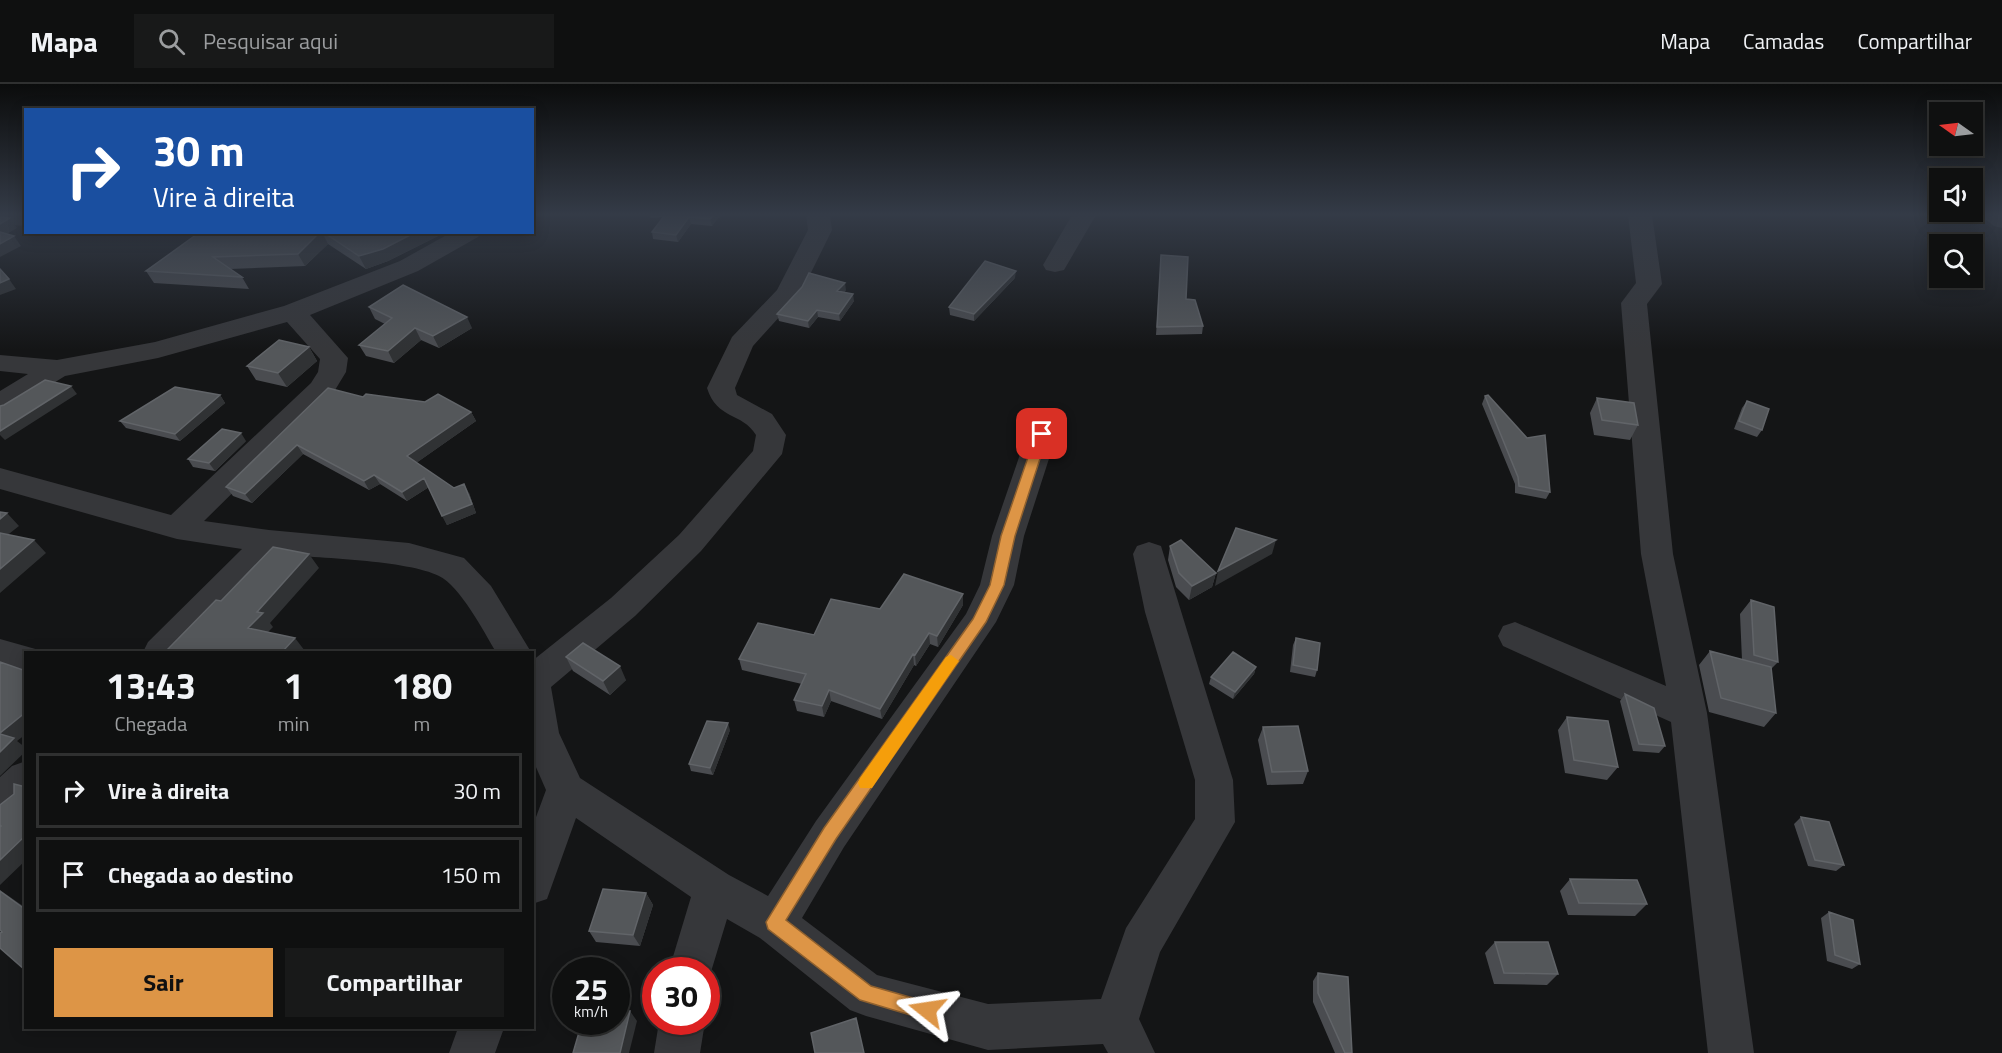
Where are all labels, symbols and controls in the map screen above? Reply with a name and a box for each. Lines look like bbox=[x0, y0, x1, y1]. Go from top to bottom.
search box bbox=[134, 14, 554, 68]
text: Mapa bbox=[30, 20, 98, 63]
text: Pesquisar aqui bbox=[203, 24, 338, 58]
icon: search bbox=[155, 25, 188, 58]
text: Mapa bbox=[1660, 25, 1710, 57]
text: Camadas bbox=[1743, 25, 1824, 57]
text: Compartilhar bbox=[1857, 25, 1972, 57]
north arrow bbox=[1929, 102, 1983, 156]
map controls bbox=[1929, 102, 1983, 288]
text: 30 m bbox=[153, 118, 245, 182]
icon: right bbox=[54, 132, 132, 210]
button: sound bbox=[1929, 168, 1983, 222]
text: Vire à direita bbox=[153, 176, 295, 217]
button: search bbox=[1929, 234, 1983, 288]
pin bbox=[1016, 408, 1067, 459]
icon: arrive bbox=[1025, 417, 1058, 450]
text: 13:43 bbox=[106, 658, 196, 713]
text: 1 bbox=[284, 658, 304, 713]
text: 180 bbox=[392, 658, 452, 713]
text: Chegada bbox=[115, 708, 187, 739]
text: min bbox=[278, 708, 310, 739]
text: m bbox=[413, 708, 430, 739]
icon: right bbox=[57, 774, 90, 807]
text: Vire à direita bbox=[108, 774, 229, 808]
text: 30 m bbox=[453, 774, 501, 808]
icon: arrive bbox=[57, 858, 90, 891]
text: Chegada ao destino bbox=[108, 858, 294, 892]
text: 150 m bbox=[441, 858, 501, 892]
button: Sair bbox=[54, 948, 273, 1017]
button: Compartilhar bbox=[285, 948, 504, 1017]
speed limit sign: 30 bbox=[642, 957, 720, 1035]
text: 25 bbox=[574, 966, 608, 1012]
position arrow bbox=[895, 978, 959, 1042]
text: km/h bbox=[574, 1000, 608, 1023]

